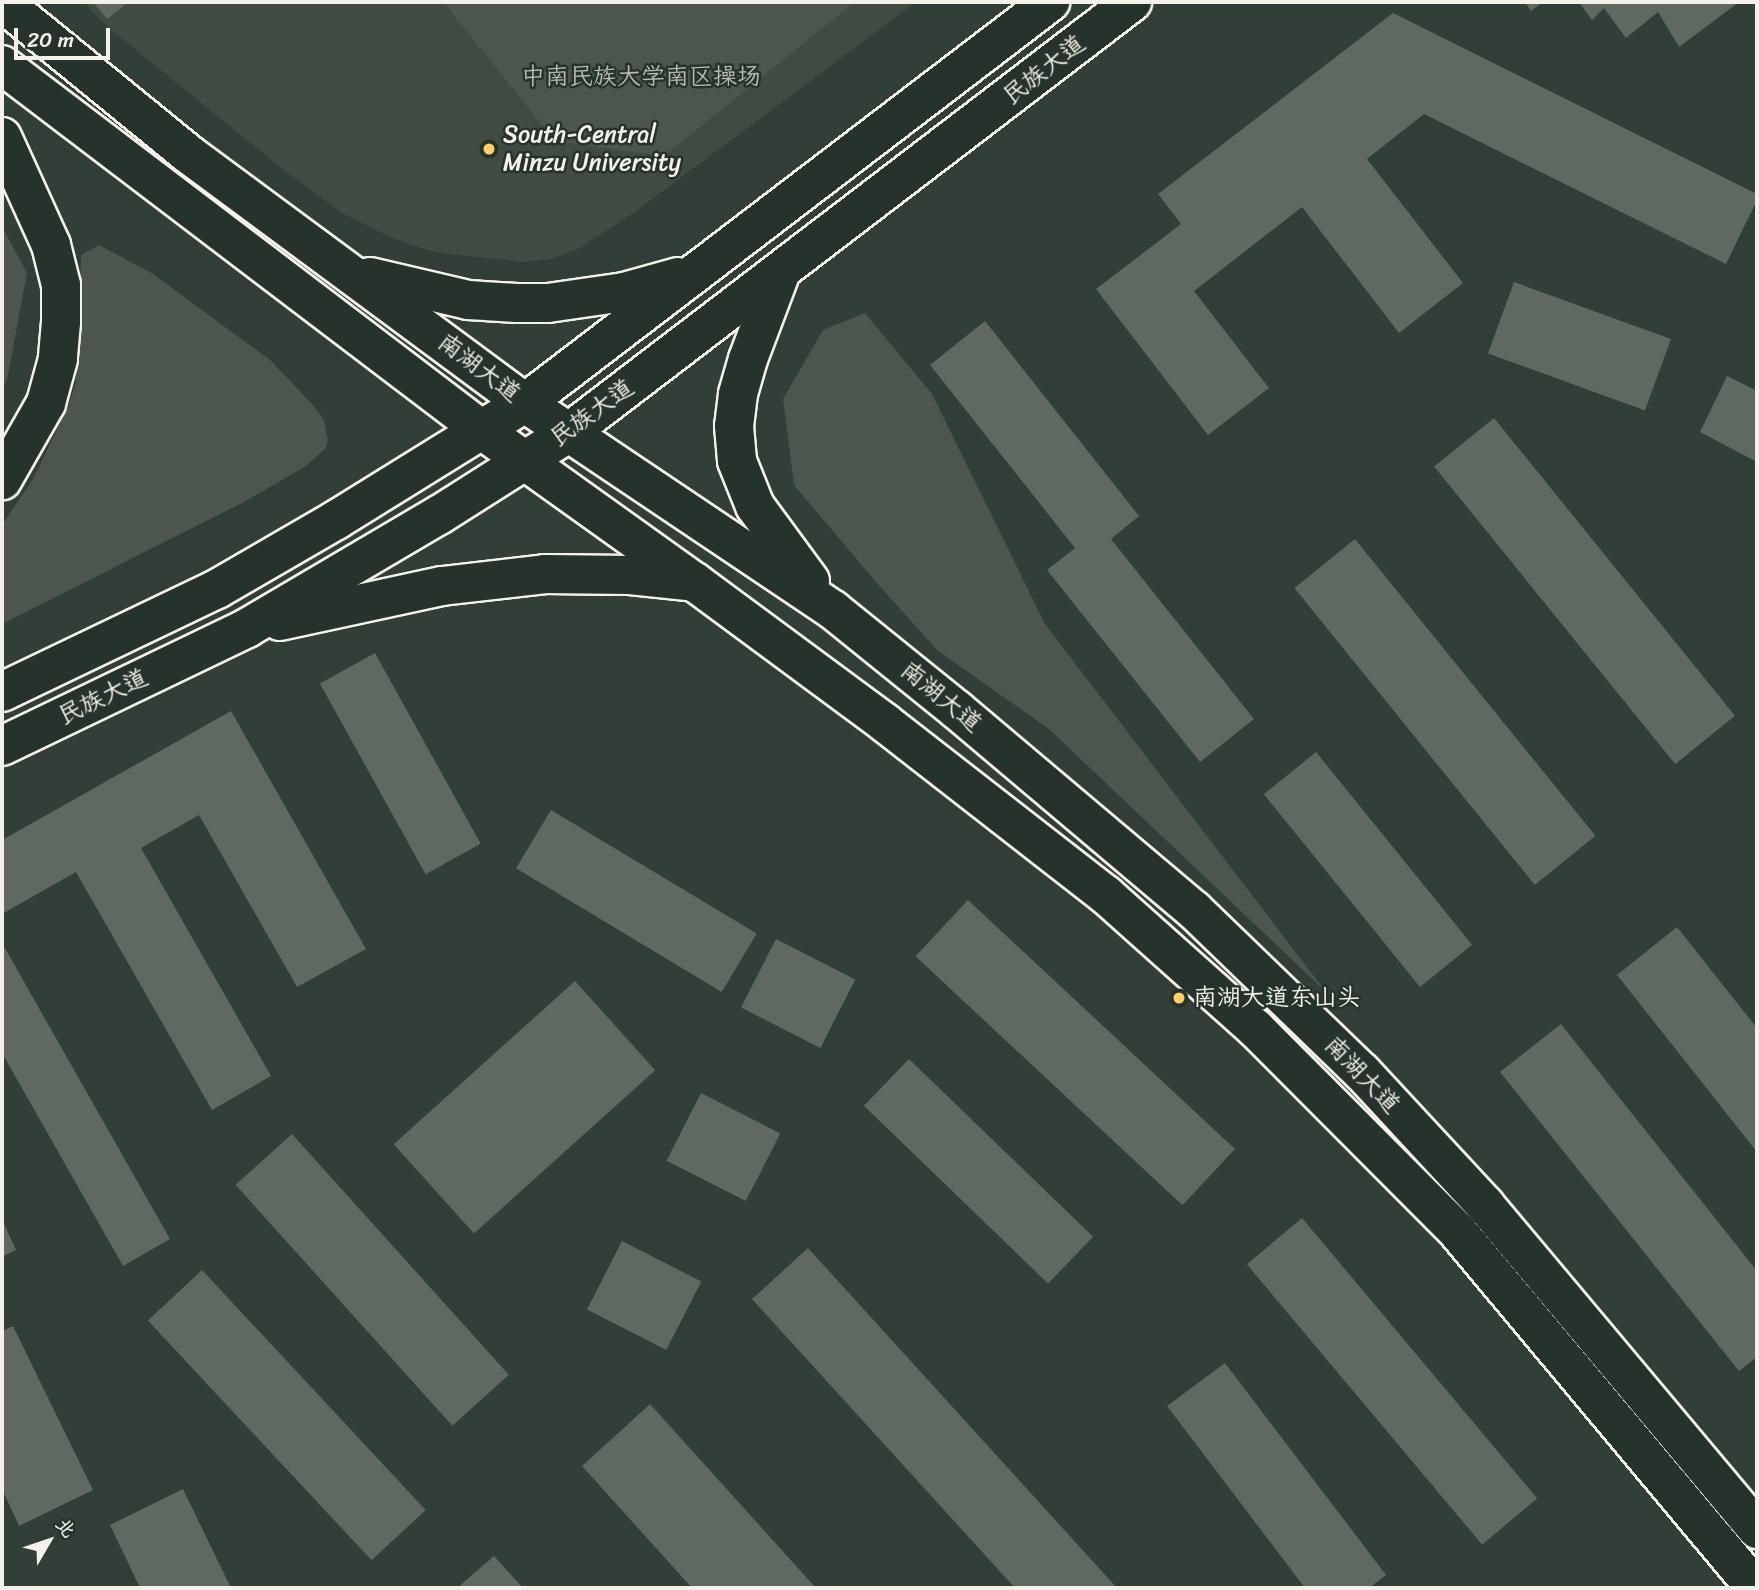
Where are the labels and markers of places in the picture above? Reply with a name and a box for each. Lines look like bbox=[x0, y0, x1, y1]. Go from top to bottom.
place label: South-Central Minzu University bbox=[503, 121, 682, 177]
marker: South-Central Minzu University bbox=[481, 141, 497, 157]
place label: 南湖大道东山头 bbox=[1193, 984, 1361, 1012]
marker: 南湖大道东山头 bbox=[1171, 990, 1187, 1006]

